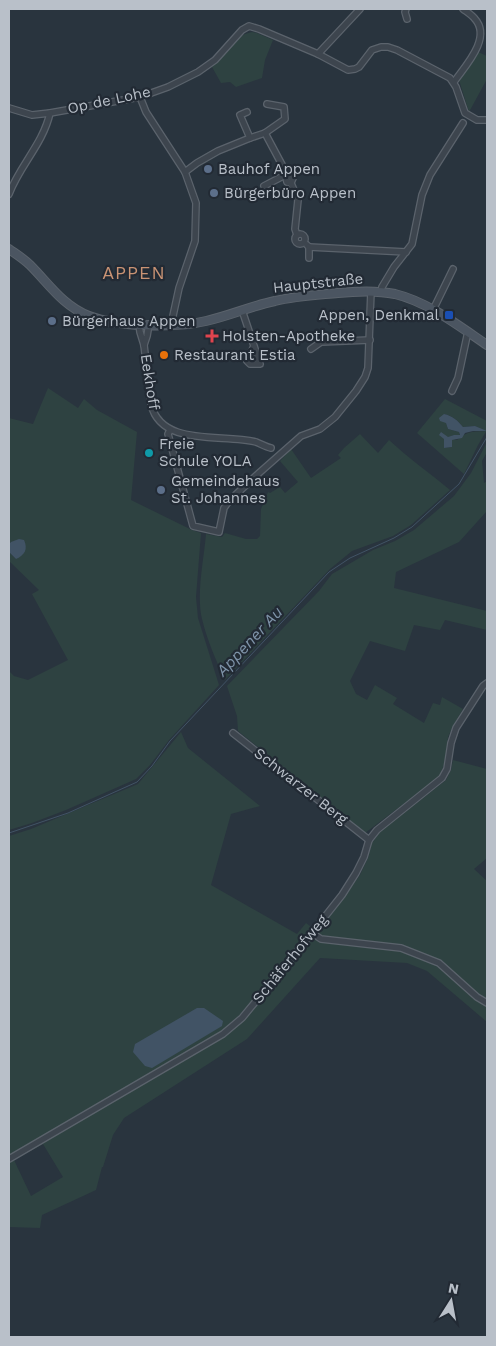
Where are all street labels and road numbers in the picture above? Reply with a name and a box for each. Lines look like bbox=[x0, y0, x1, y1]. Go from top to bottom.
street label: Op de Lohe bbox=[66, 82, 152, 118]
street label: Hauptstraße bbox=[272, 269, 364, 297]
street label: Eekhoff bbox=[137, 353, 163, 411]
street label: Schwarzer Berg bbox=[251, 744, 351, 828]
street label: Schäferhofweg bbox=[249, 911, 331, 1007]

